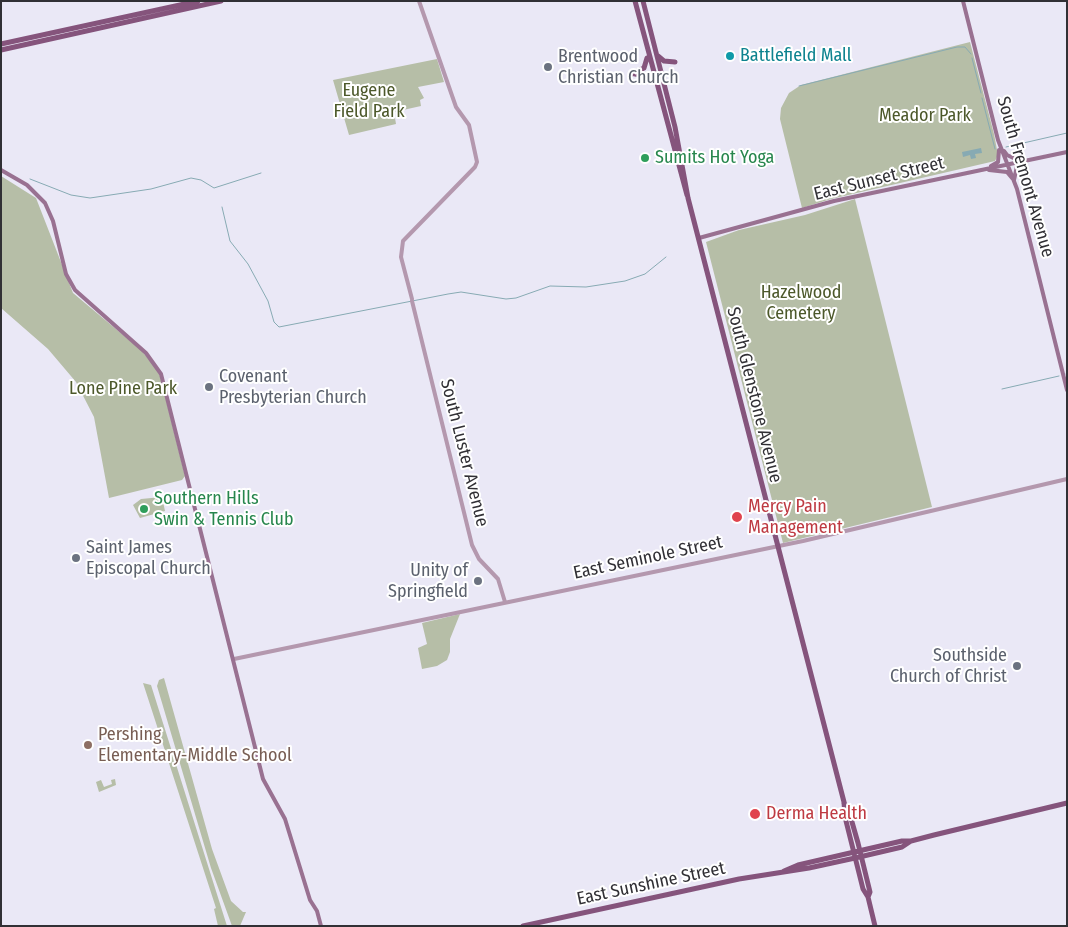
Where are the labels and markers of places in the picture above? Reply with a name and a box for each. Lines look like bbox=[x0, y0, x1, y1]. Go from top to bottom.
place label: Battlefield Mall bbox=[740, 45, 852, 67]
place label: Brentwood Christian Church bbox=[558, 46, 679, 88]
marker: Battlefield Mall bbox=[724, 50, 736, 62]
marker: Brentwood Christian Church bbox=[542, 61, 554, 73]
place label: Sumits Hot Yoga bbox=[655, 147, 774, 169]
marker: Sumits Hot Yoga bbox=[639, 152, 651, 164]
place label: Covenant Presbyterian Church bbox=[219, 366, 367, 408]
marker: Covenant Presbyterian Church bbox=[203, 381, 215, 393]
place label: Southern Hills Swin & Tennis Club bbox=[154, 488, 294, 530]
place label: Mercy Pain Management bbox=[748, 496, 843, 538]
marker: Southern Hills Swin & Tennis Club bbox=[138, 503, 150, 515]
marker: Mercy Pain Management bbox=[730, 510, 744, 524]
place label: Saint James Episcopal Church bbox=[86, 537, 211, 580]
marker: Saint James Episcopal Church bbox=[70, 552, 82, 564]
place label: Unity of Springfield bbox=[388, 560, 468, 602]
marker: Unity of Springfield bbox=[472, 575, 484, 587]
place label: Southside Church of Christ bbox=[890, 645, 1007, 688]
marker: Southside Church of Christ bbox=[1011, 660, 1023, 672]
place label: Pershing Elementary-Middle School bbox=[98, 724, 292, 766]
marker: Pershing Elementary-Middle School bbox=[82, 739, 94, 751]
place label: Derma Health bbox=[766, 803, 867, 825]
marker: Derma Health bbox=[748, 807, 762, 821]

